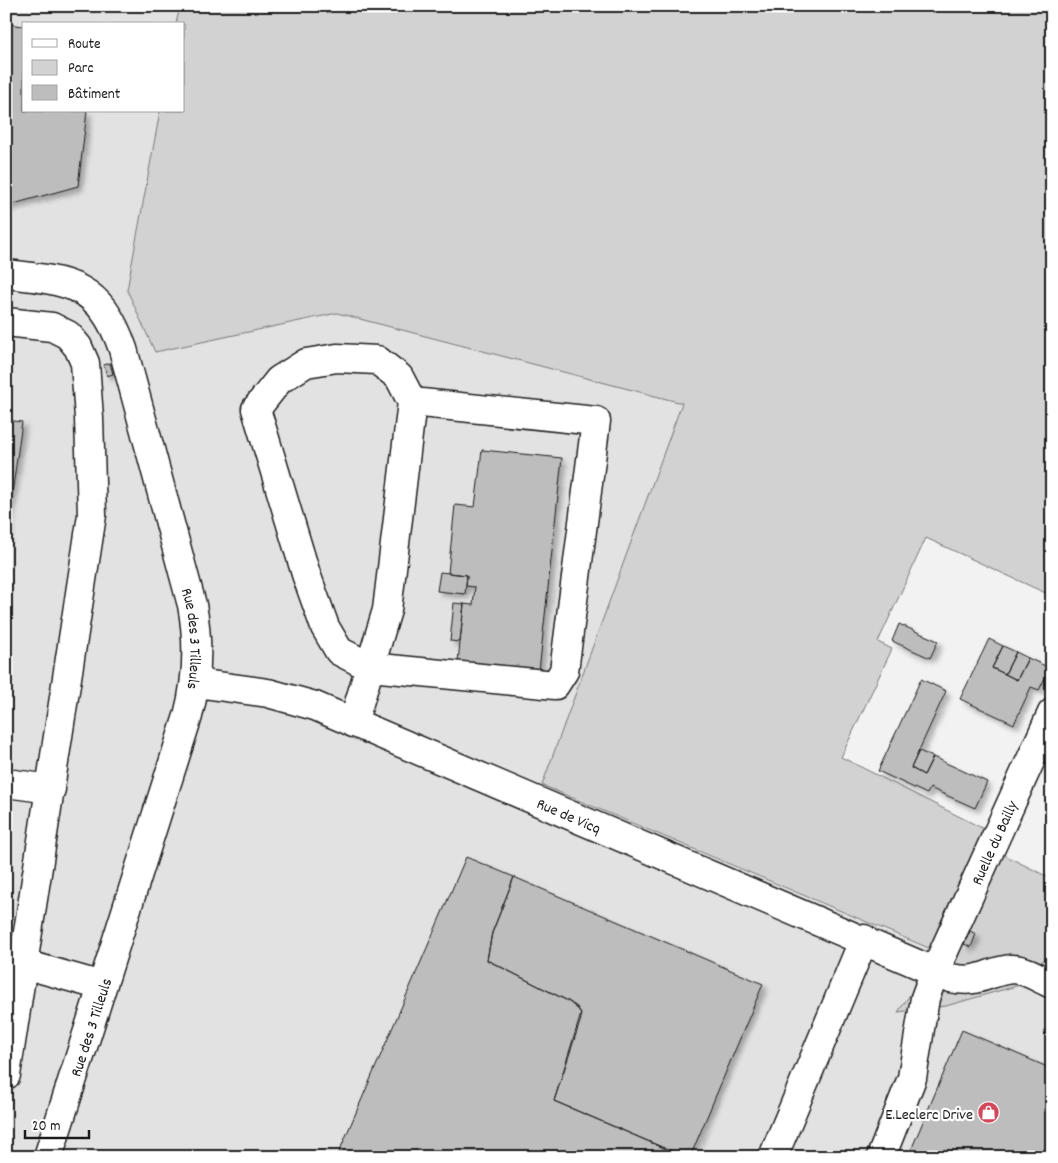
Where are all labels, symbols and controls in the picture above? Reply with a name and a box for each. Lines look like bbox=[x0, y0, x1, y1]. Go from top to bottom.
legend bbox=[22, 22, 185, 112]
text: Route bbox=[68, 34, 101, 56]
text: Parc bbox=[68, 58, 93, 80]
text: Bâtiment bbox=[68, 84, 121, 106]
street label: Rue des 3 Tilleuls bbox=[174, 586, 206, 691]
street label: Rue de Vicq bbox=[533, 793, 604, 841]
street label: Ruelle du Bailly bbox=[967, 797, 1025, 889]
street label: Rue des 3 Tilleuls bbox=[66, 975, 119, 1080]
shop icon: E.Leclerc Drive bbox=[977, 1101, 1001, 1125]
place label: E.Leclerc Drive bbox=[885, 1104, 973, 1127]
scale bar bbox=[25, 1108, 89, 1140]
text: 20 m bbox=[32, 1116, 60, 1138]

